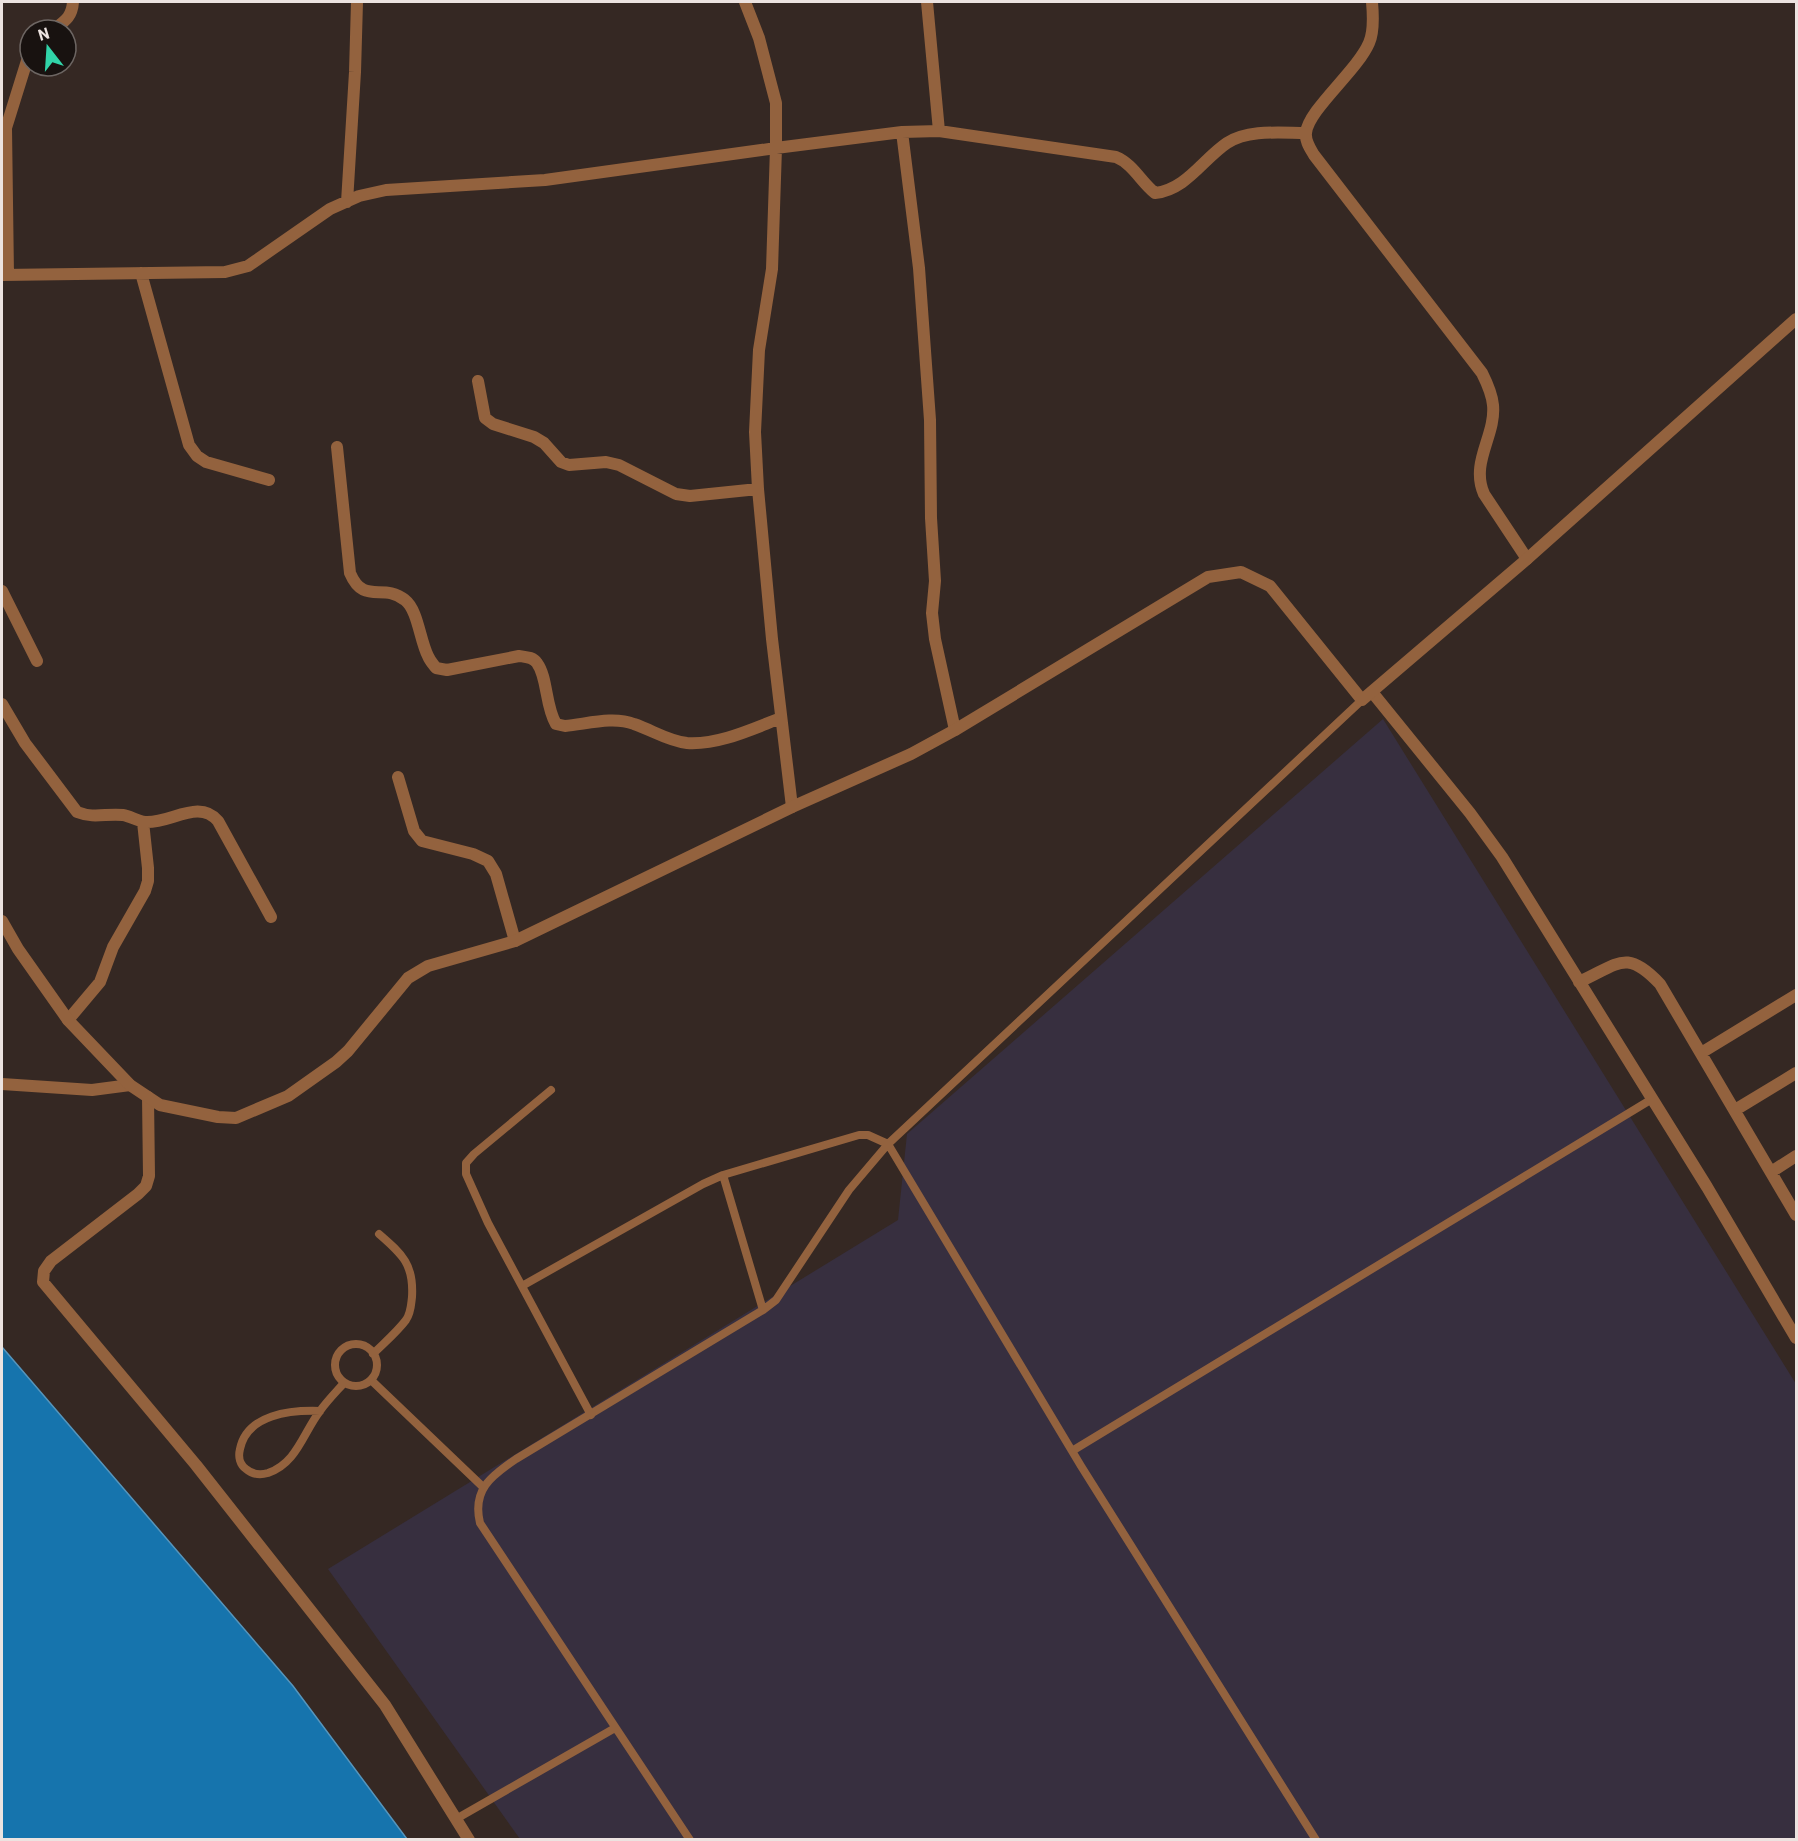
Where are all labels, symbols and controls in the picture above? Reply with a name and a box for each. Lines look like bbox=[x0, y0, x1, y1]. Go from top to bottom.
north arrow bbox=[18, 18, 78, 78]
text: N bbox=[36, 23, 51, 44]

